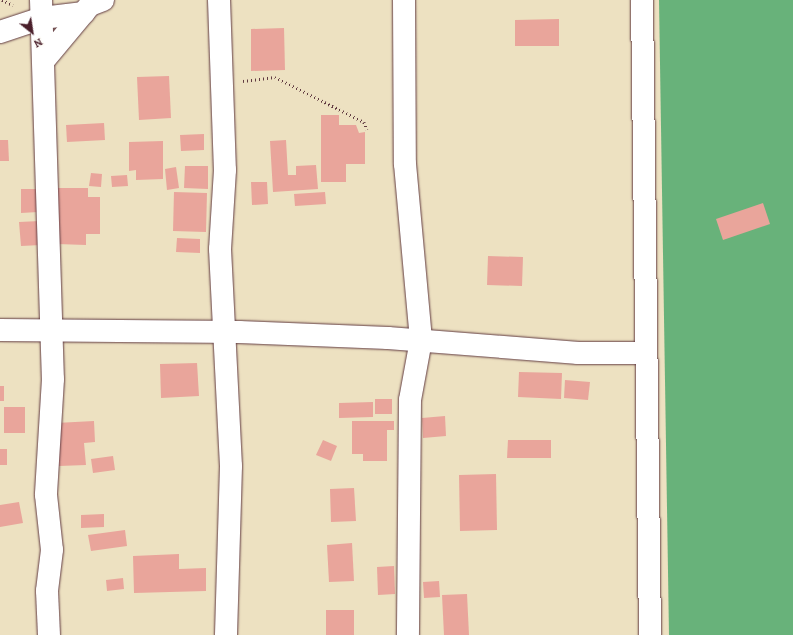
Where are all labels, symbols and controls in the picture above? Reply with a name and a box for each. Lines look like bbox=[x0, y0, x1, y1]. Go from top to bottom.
north arrow bbox=[12, 12, 52, 52]
text: N bbox=[31, 34, 45, 51]

